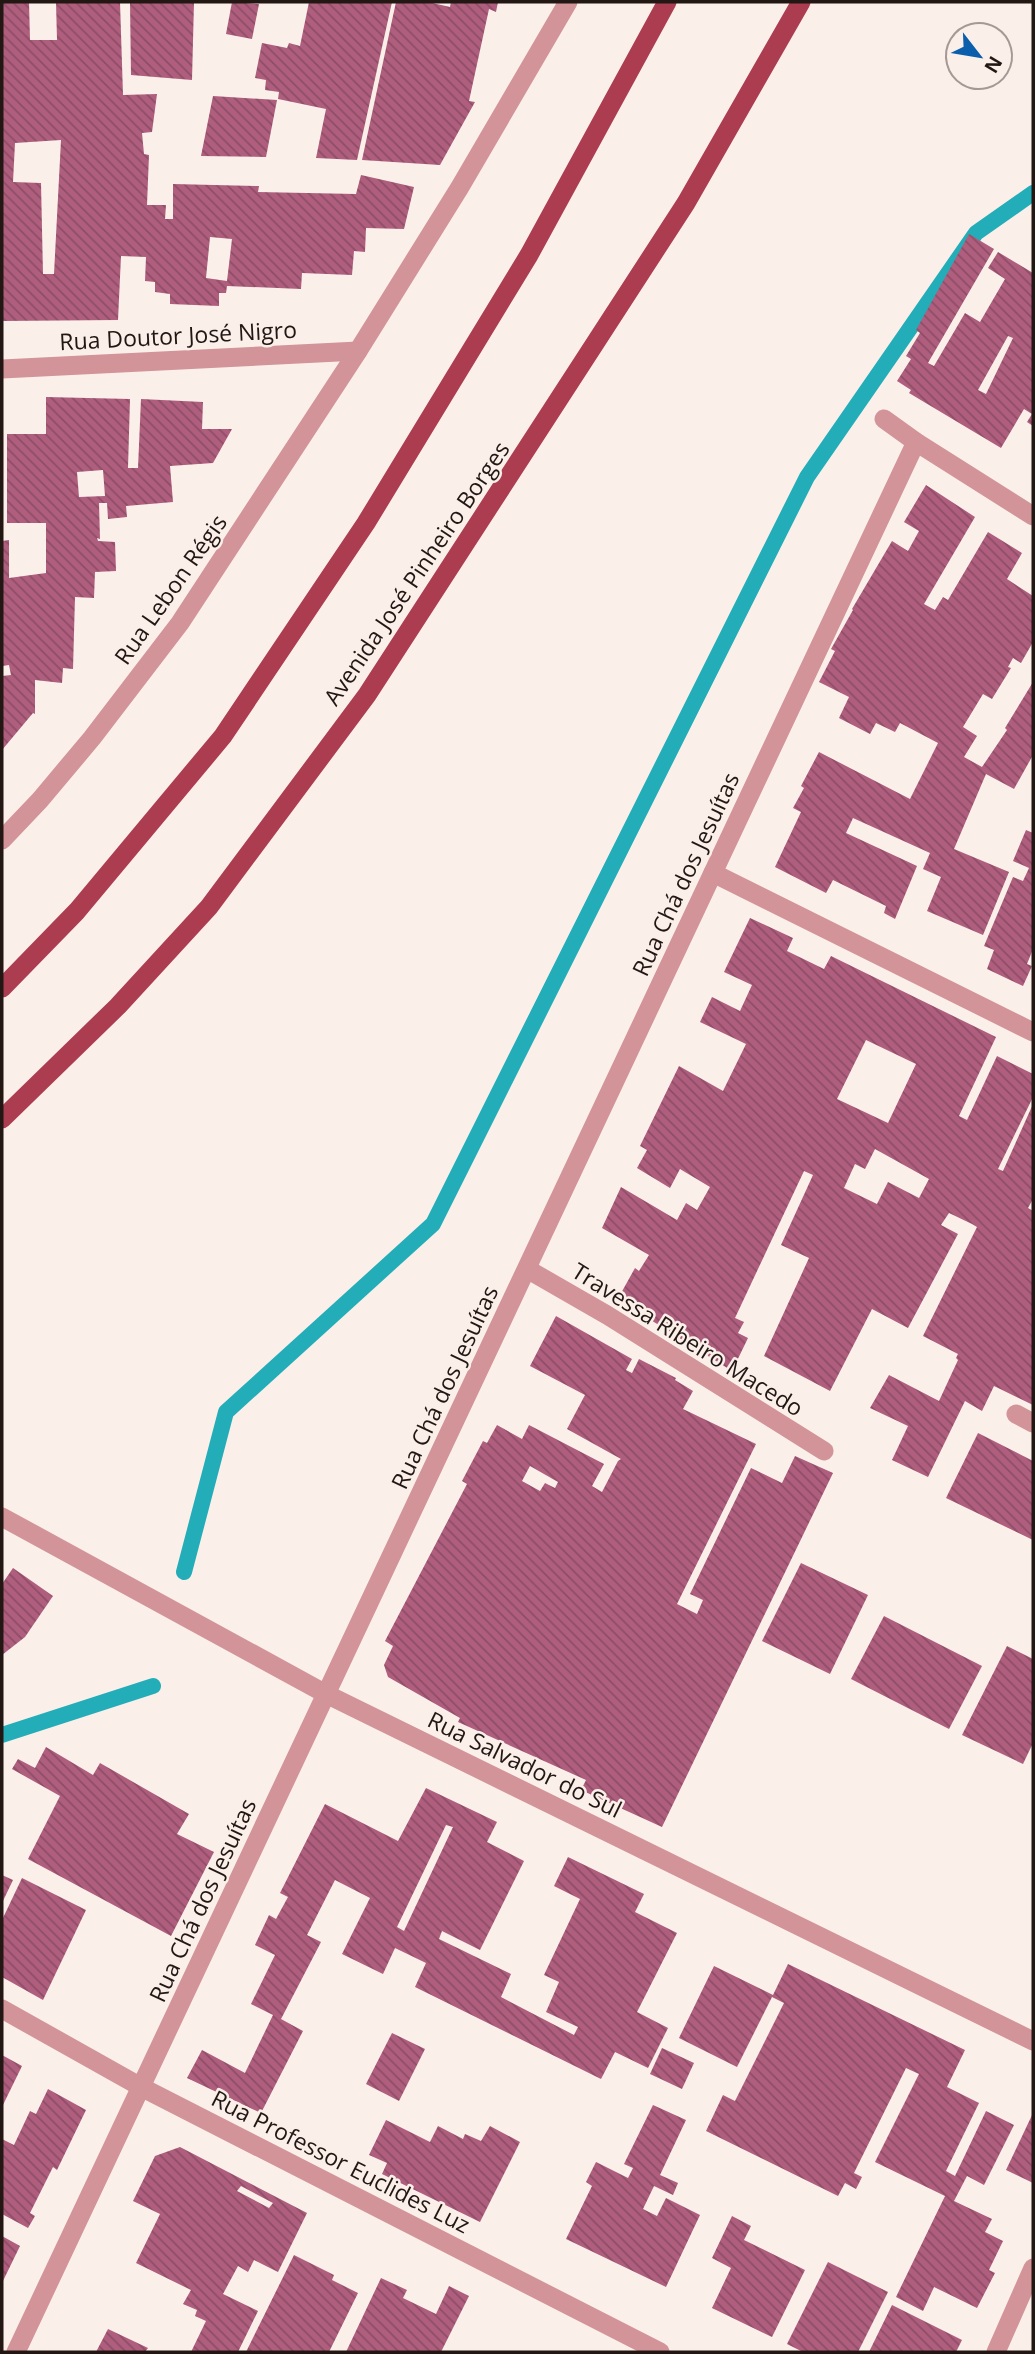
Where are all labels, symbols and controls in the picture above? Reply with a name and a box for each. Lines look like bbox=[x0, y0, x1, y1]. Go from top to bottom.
north arrow bbox=[944, 21, 1014, 91]
text: N bbox=[978, 51, 1009, 78]
street label: Rua Doutor José Nigro bbox=[58, 313, 298, 357]
street label: Avenida José Pinheiro Borges bbox=[316, 435, 516, 711]
street label: Rua Lebon Régis bbox=[106, 508, 234, 670]
street label: Rua Chá dos Jesuítas bbox=[624, 767, 746, 981]
street label: Travessa Ribeiro Macedo bbox=[566, 1255, 810, 1423]
street label: Rua Chá dos Jesuítas bbox=[383, 1280, 505, 1494]
street label: Rua Salvador do Sul bbox=[423, 1703, 627, 1825]
street label: Rua Chá dos Jesuítas bbox=[141, 1793, 263, 2007]
street label: Rua Professor Euclides Luz bbox=[206, 2082, 476, 2240]

